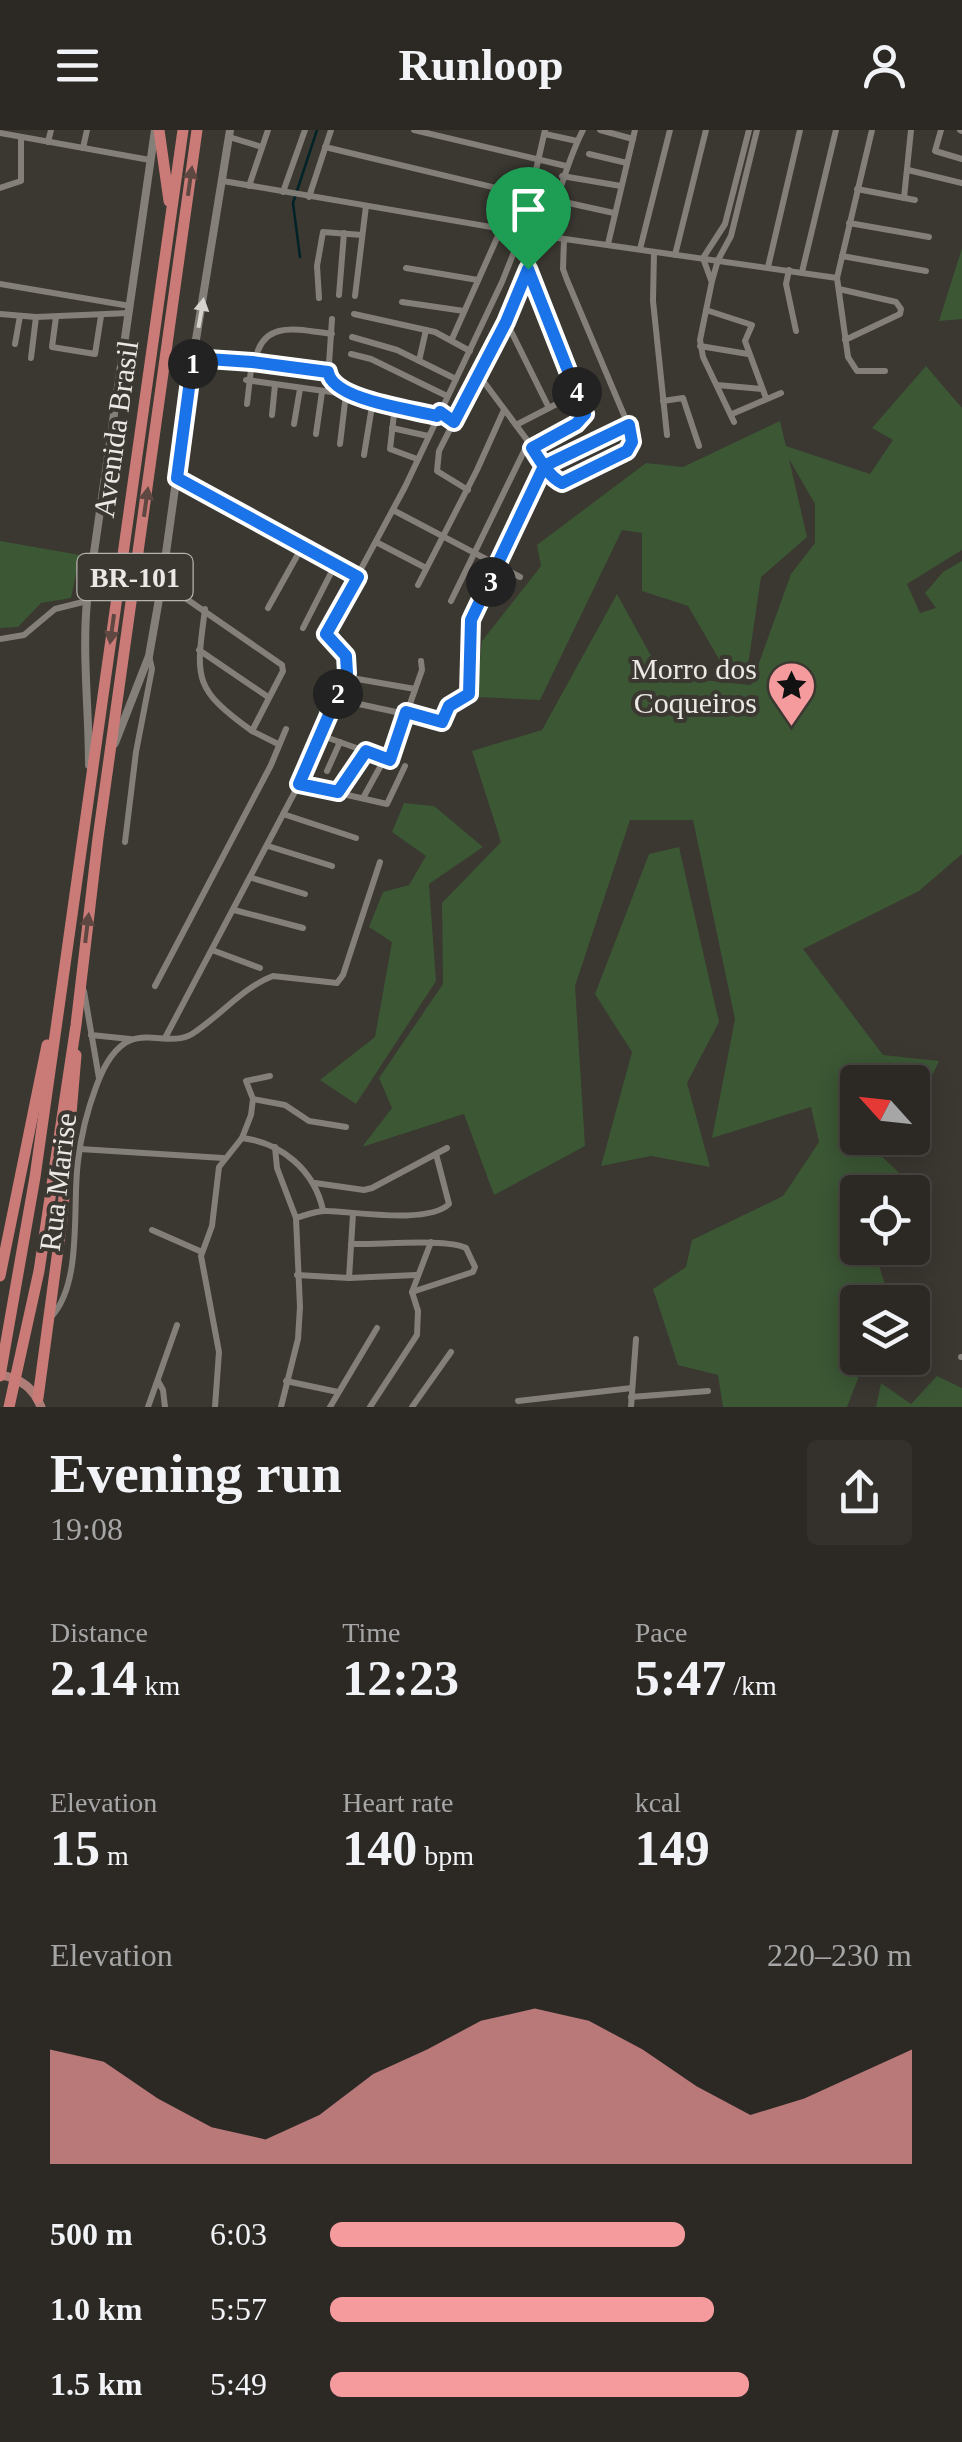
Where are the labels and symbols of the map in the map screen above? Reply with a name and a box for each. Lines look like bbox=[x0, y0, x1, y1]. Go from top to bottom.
one-way arrow bbox=[183, 164, 199, 196]
pin bbox=[486, 167, 571, 270]
one-way arrow bbox=[194, 297, 209, 328]
street label: Avenida Brasil bbox=[87, 338, 144, 520]
pin: 1 bbox=[168, 339, 218, 389]
pin: 4 bbox=[552, 367, 602, 417]
one-way arrow bbox=[138, 486, 154, 518]
road number: BR-101 bbox=[78, 554, 192, 600]
pin: 3 bbox=[466, 557, 516, 607]
one-way arrow bbox=[104, 613, 120, 645]
place label: Morro dos Coqueiros bbox=[631, 652, 757, 719]
place icon: Morro dos Coqueiros bbox=[766, 660, 818, 728]
pin: 2 bbox=[313, 669, 363, 719]
one-way arrow bbox=[79, 912, 95, 944]
north arrow bbox=[840, 1065, 930, 1155]
street label: Rua Marise bbox=[33, 1111, 82, 1253]

